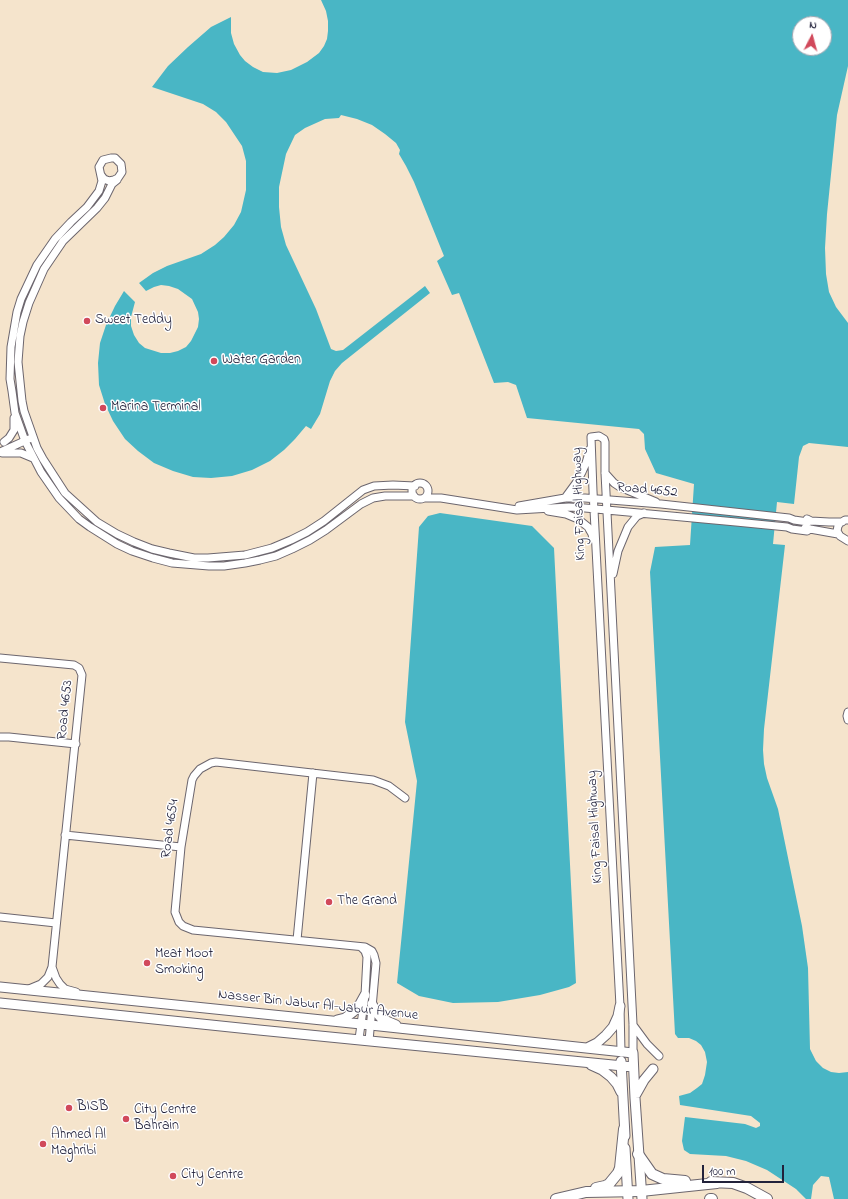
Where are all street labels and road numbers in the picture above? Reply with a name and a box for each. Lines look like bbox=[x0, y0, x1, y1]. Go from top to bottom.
street label: King Faisal Highway bbox=[570, 447, 590, 561]
street label: Road 4652 bbox=[616, 480, 678, 502]
street label: Road 4653 bbox=[55, 679, 77, 741]
street label: King Faisal Highway bbox=[585, 770, 607, 884]
street label: Road 4654 bbox=[159, 798, 183, 860]
street label: Nasser Bin Jabur Al-Jabur Avenue bbox=[217, 987, 419, 1025]

